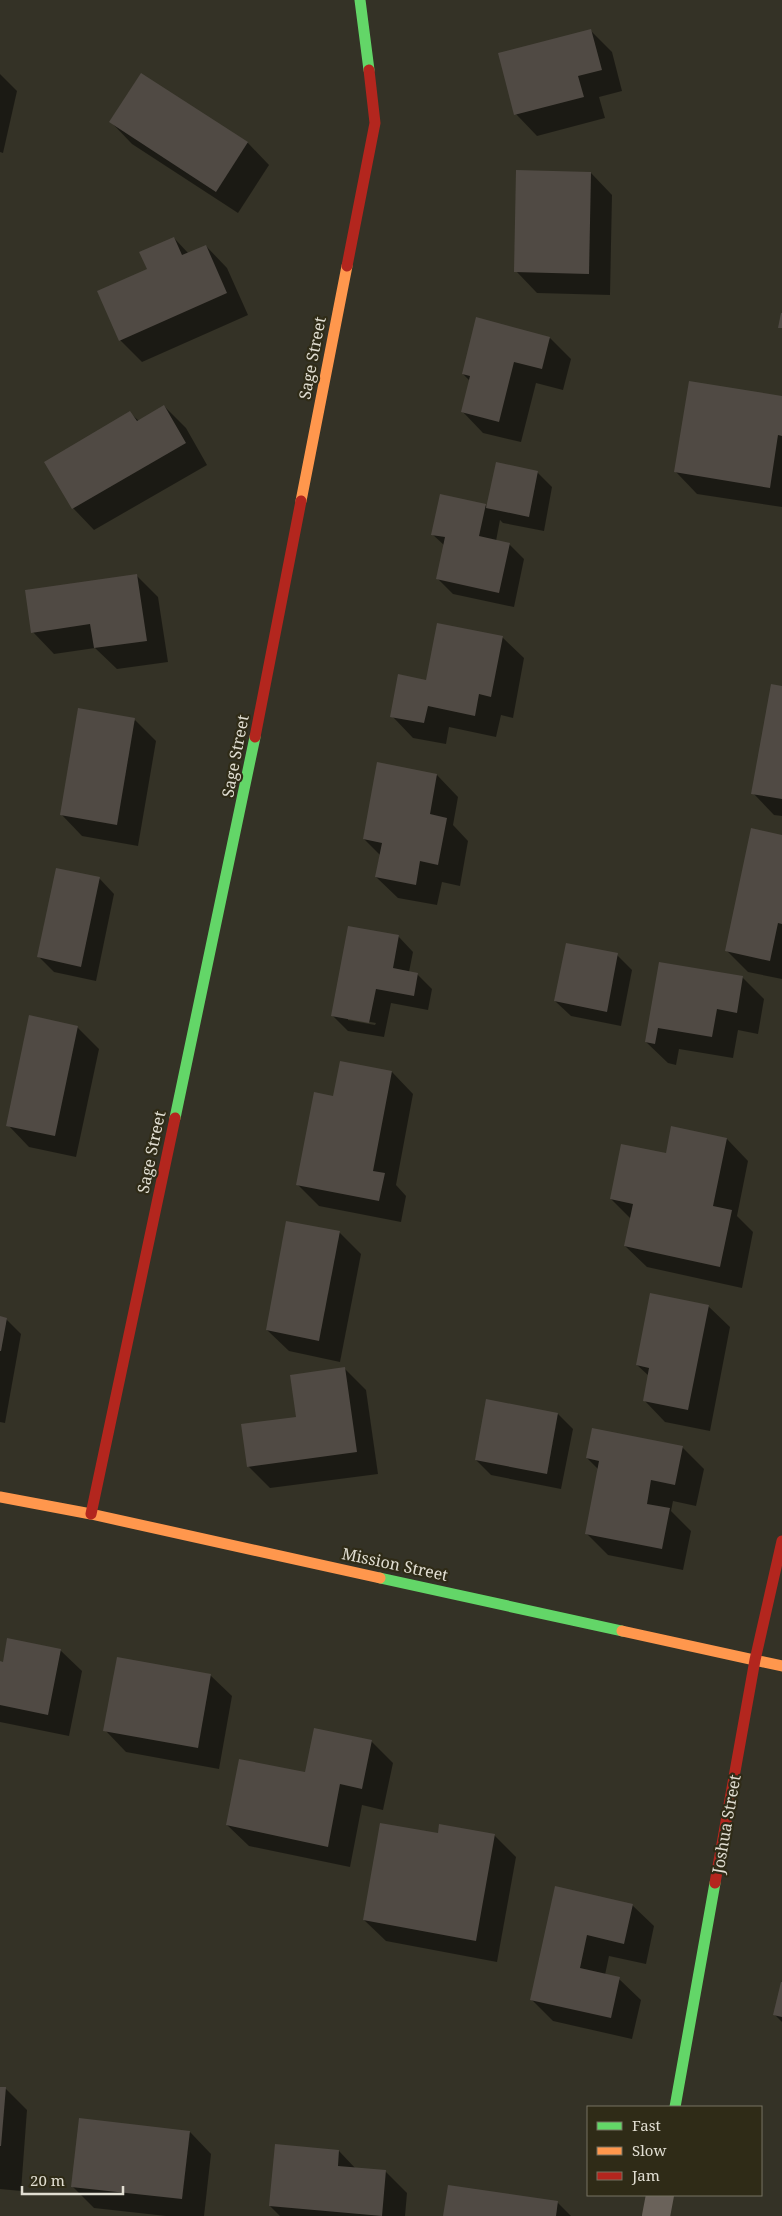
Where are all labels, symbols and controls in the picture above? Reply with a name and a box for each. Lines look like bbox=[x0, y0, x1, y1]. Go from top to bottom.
street label: Sage Street bbox=[293, 314, 331, 401]
street label: Sage Street bbox=[216, 712, 254, 799]
street label: Sage Street bbox=[132, 1108, 171, 1195]
street label: Mission Street bbox=[340, 1542, 450, 1586]
street label: Joshua Street bbox=[706, 1772, 746, 1876]
legend bbox=[587, 2106, 762, 2196]
text: Fast bbox=[632, 2115, 661, 2135]
text: Slow bbox=[632, 2140, 666, 2160]
scale bar bbox=[22, 2164, 124, 2196]
text: Jam bbox=[631, 2165, 660, 2185]
text: 20 m bbox=[30, 2170, 65, 2190]

